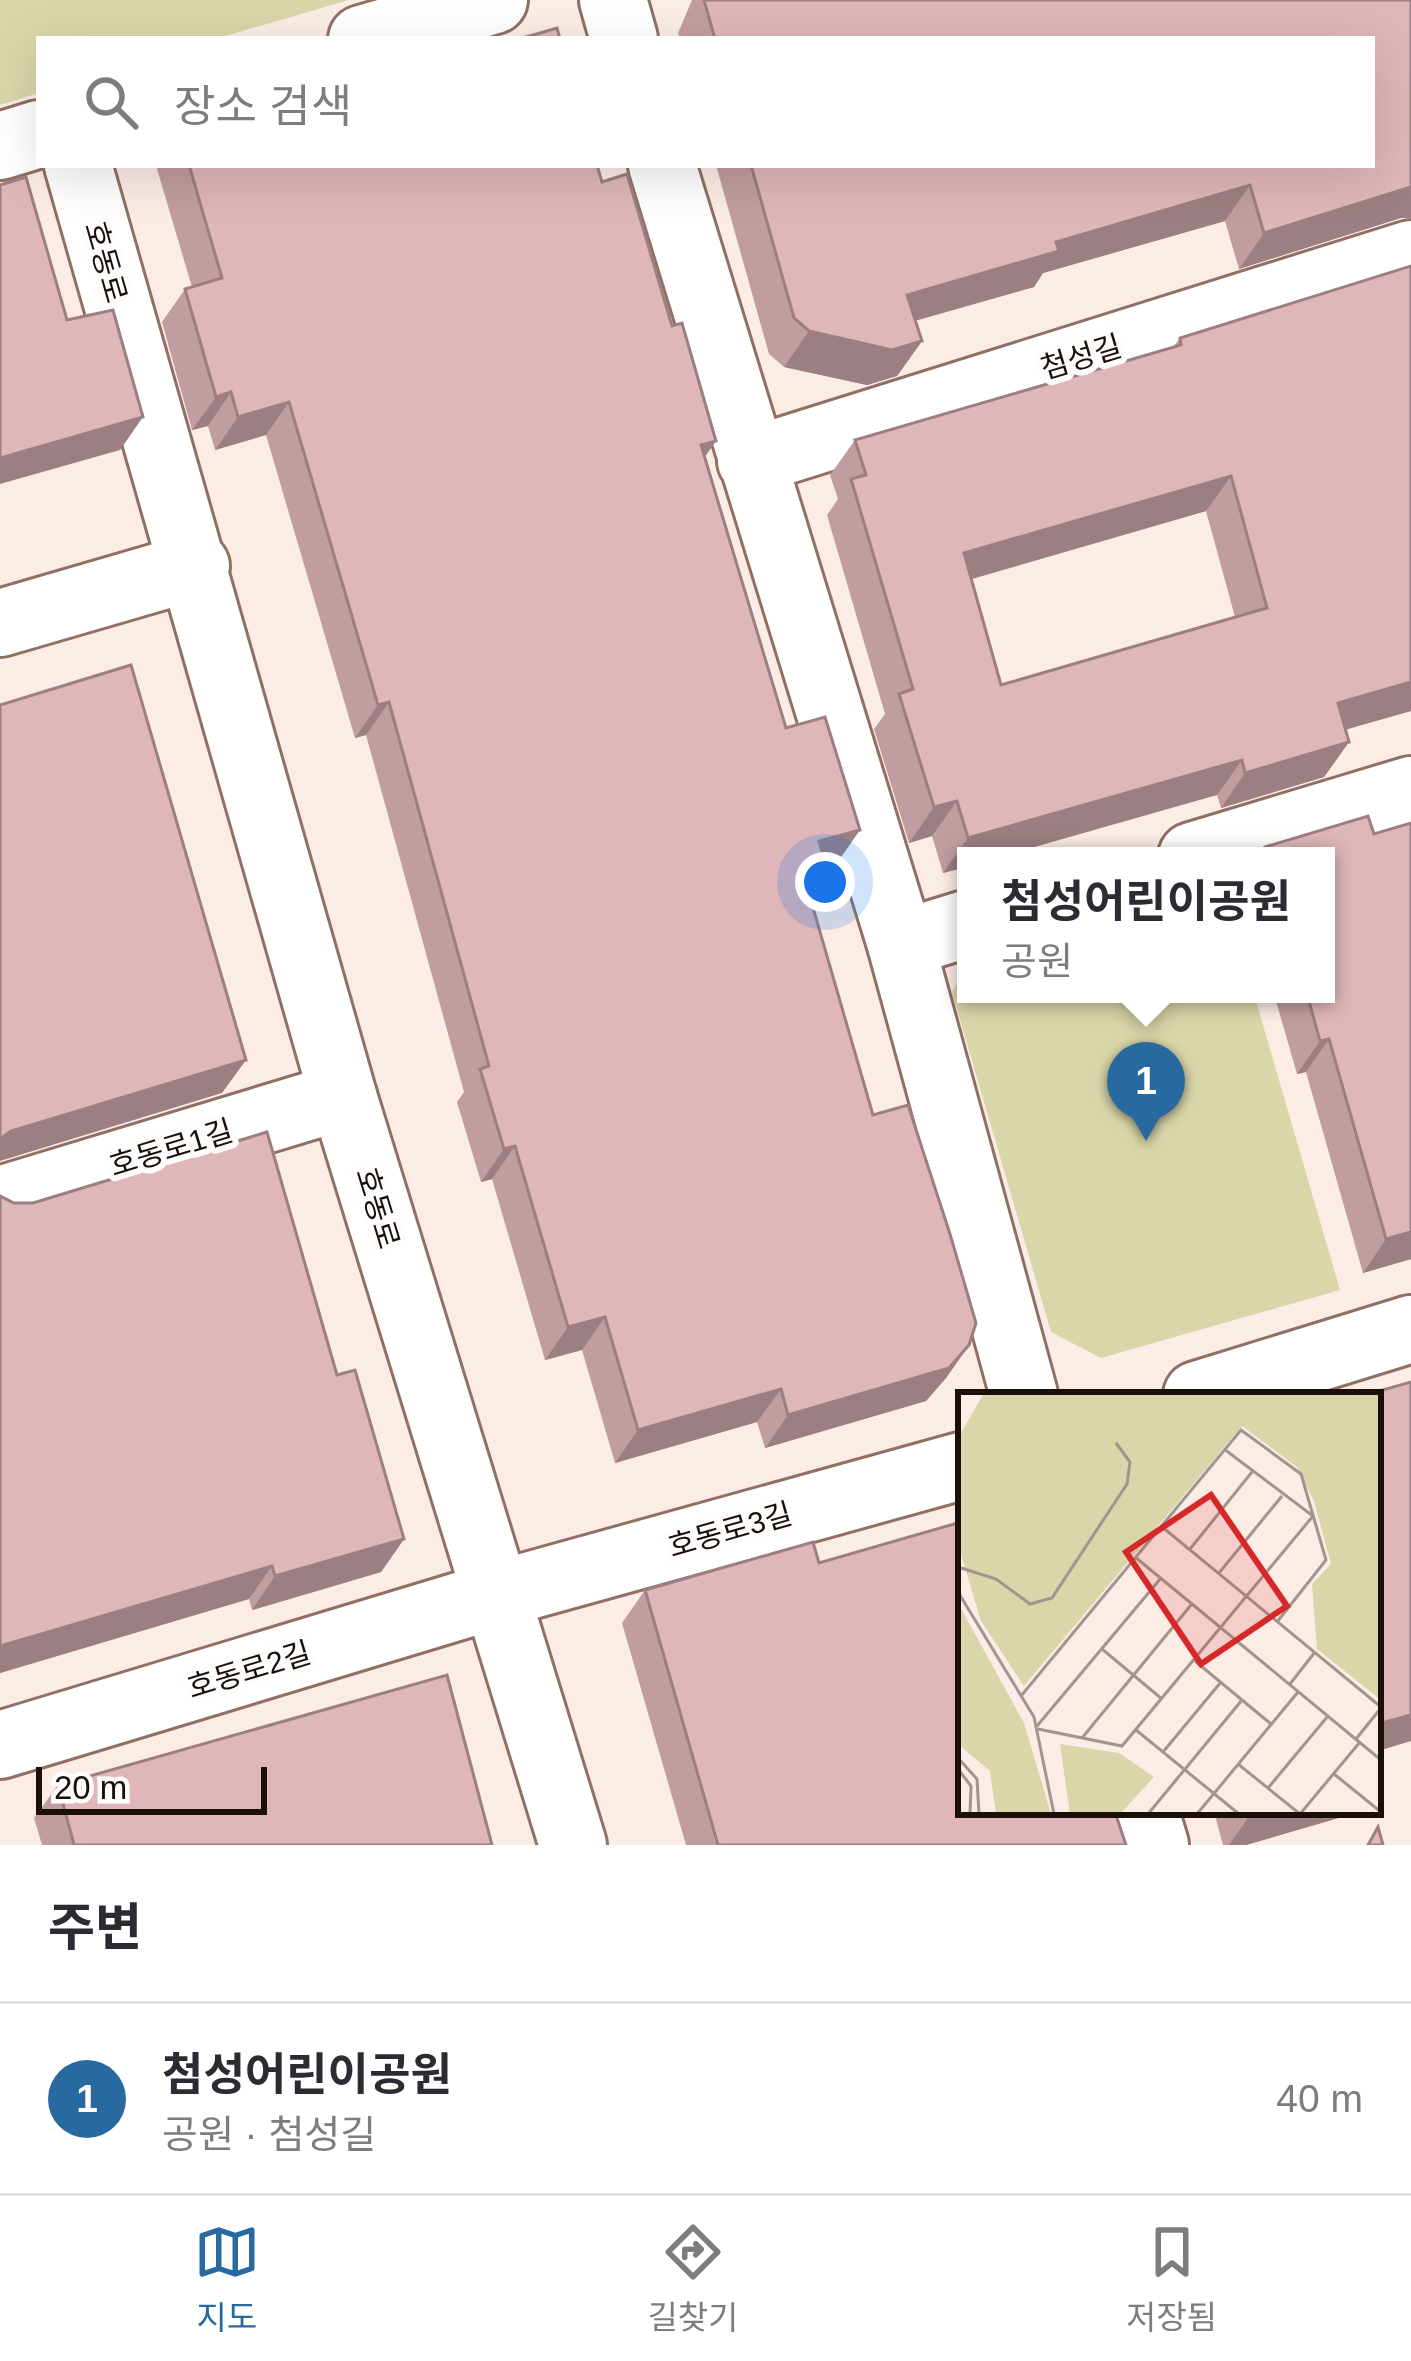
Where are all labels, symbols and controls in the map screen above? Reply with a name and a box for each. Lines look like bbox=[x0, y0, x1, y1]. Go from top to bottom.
search box bbox=[36, 36, 1375, 168]
icon: search bbox=[78, 69, 144, 135]
text: 장소 검색 bbox=[174, 81, 352, 132]
street label: 호동로 bbox=[79, 218, 133, 306]
street label: 첨성길 bbox=[1037, 329, 1125, 385]
popup bbox=[957, 847, 1335, 1003]
your location bbox=[795, 852, 855, 912]
text: 첨성어린이공원 bbox=[1001, 876, 1291, 927]
text: 공원 bbox=[1001, 940, 1073, 983]
pin: 1 bbox=[1107, 1042, 1185, 1141]
street label: 호동로1길 bbox=[105, 1114, 237, 1182]
street label: 호동로 bbox=[350, 1164, 406, 1252]
inset map bbox=[958, 1392, 1381, 1815]
street label: 호동로3길 bbox=[664, 1497, 796, 1563]
street label: 호동로2길 bbox=[183, 1636, 315, 1704]
scale bar bbox=[36, 1761, 267, 1814]
text: 20 m bbox=[54, 1769, 127, 1806]
text: 주변 bbox=[48, 1899, 142, 1956]
text: 첨성어린이공원 bbox=[162, 2049, 452, 2100]
text: 1 bbox=[76, 2077, 98, 2120]
text: 40 m bbox=[1276, 2077, 1363, 2120]
text: 공원 · 첨성길 bbox=[162, 2113, 376, 2156]
tab: 지도 bbox=[194, 2219, 260, 2339]
tab: 길찾기 bbox=[647, 2219, 738, 2339]
tab: 저장됨 bbox=[1126, 2219, 1217, 2339]

